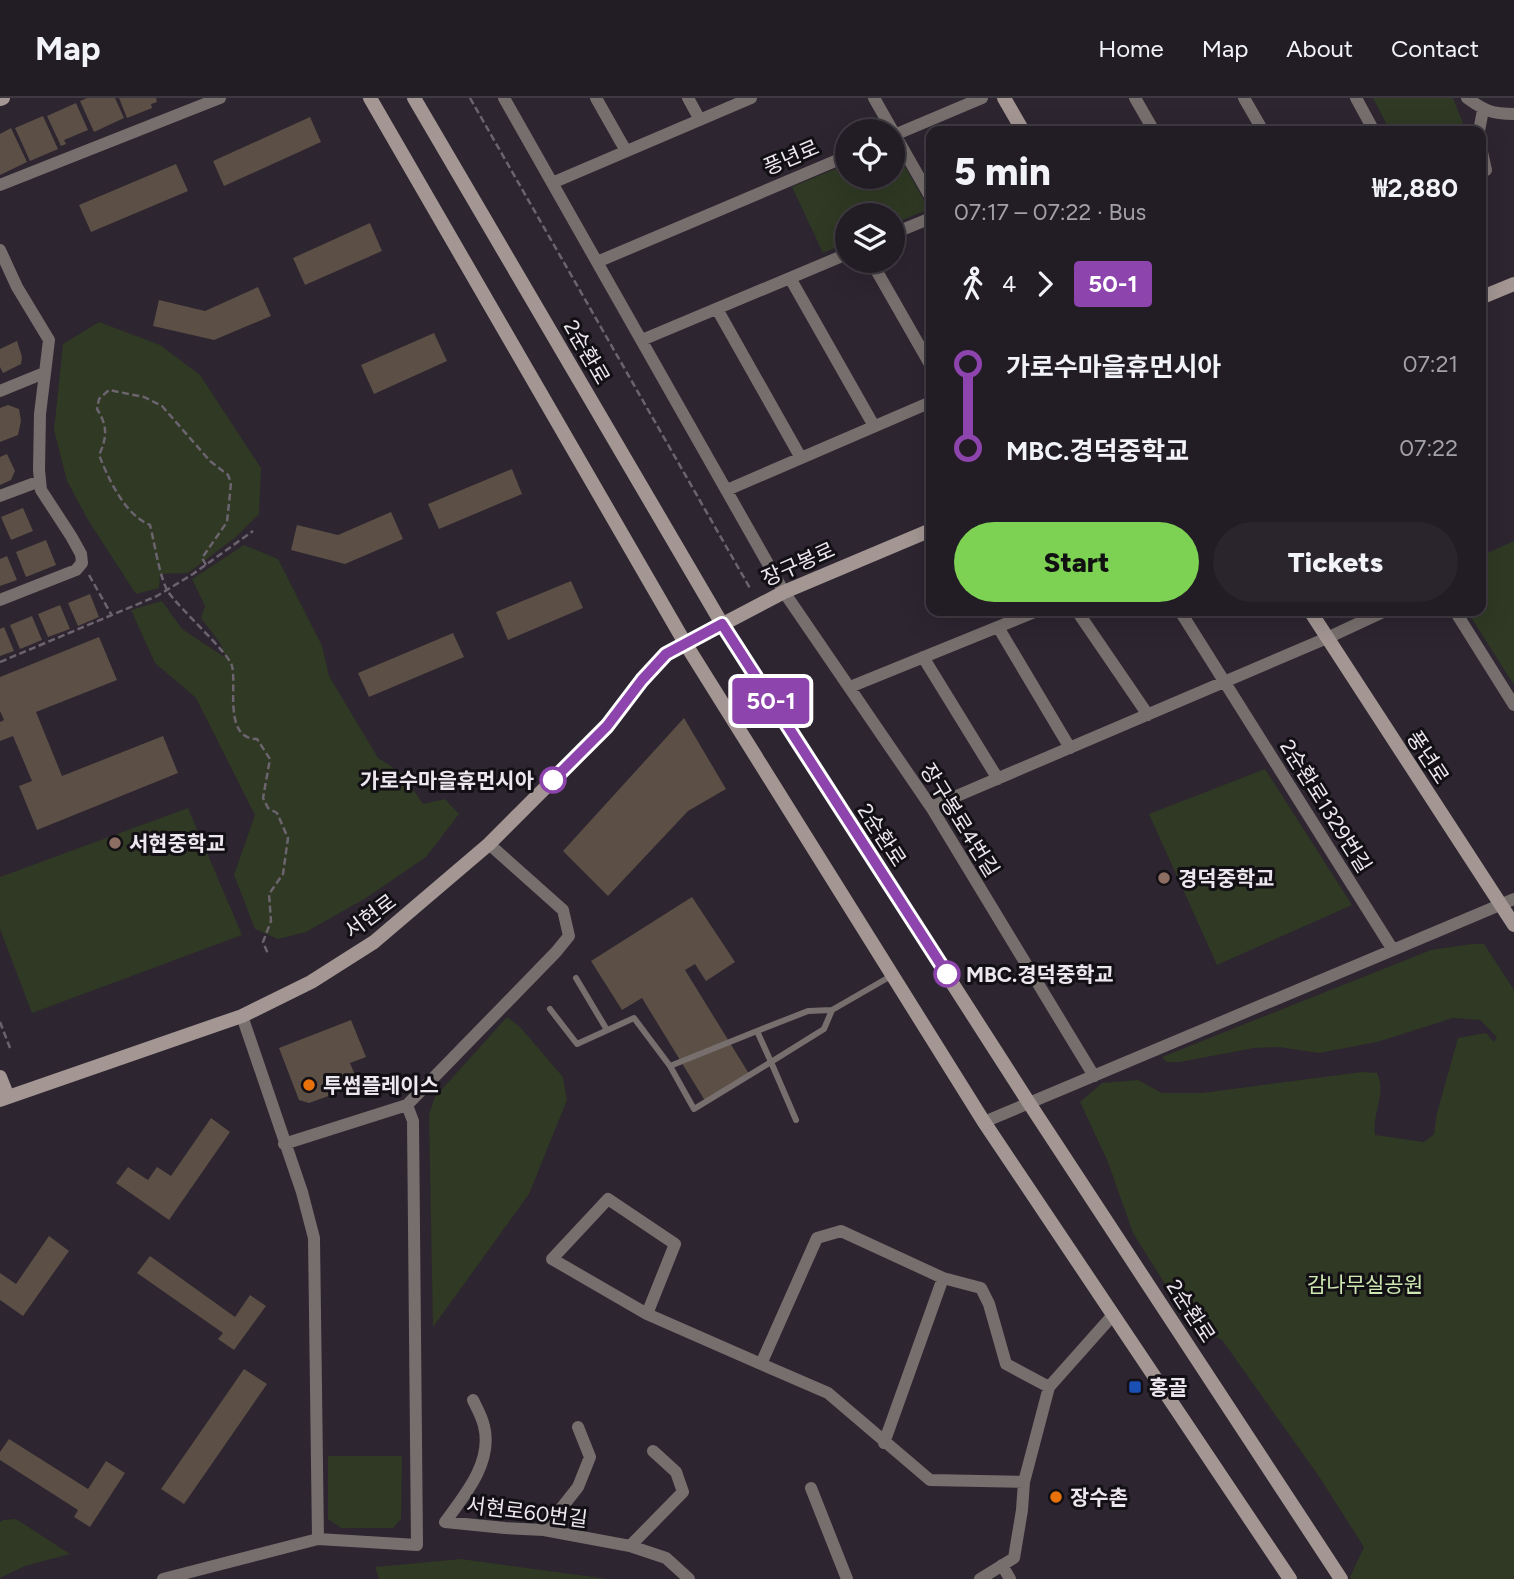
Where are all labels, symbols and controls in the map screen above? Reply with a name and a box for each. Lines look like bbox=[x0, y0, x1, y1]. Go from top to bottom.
text: Map bbox=[35, 29, 101, 68]
text: Home bbox=[1098, 34, 1164, 63]
text: Map bbox=[1202, 34, 1248, 63]
text: About bbox=[1286, 34, 1353, 63]
text: Contact bbox=[1391, 34, 1479, 63]
map controls bbox=[835, 119, 905, 273]
button: locate bbox=[835, 119, 905, 189]
street label: 풍년로 bbox=[759, 134, 823, 180]
text: 5 min bbox=[954, 149, 1051, 195]
text: ₩2,880 bbox=[1372, 172, 1458, 204]
text: 07:17 – 07:22 · Bus bbox=[954, 198, 1146, 226]
button: layers bbox=[835, 203, 905, 273]
icon: walk bbox=[954, 265, 992, 303]
icon: forward bbox=[1026, 265, 1064, 303]
text: 50-1 bbox=[1088, 269, 1138, 298]
text: 4 bbox=[1002, 270, 1016, 298]
street label: 2순환로 bbox=[559, 316, 615, 388]
text: 07:21 bbox=[1403, 350, 1458, 378]
text: 가로수마을휴먼시아 bbox=[1006, 351, 1221, 383]
text: 07:22 bbox=[1399, 434, 1458, 462]
text: MBC.경덕중학교 bbox=[1006, 435, 1189, 467]
button: Start bbox=[954, 522, 1199, 602]
button: Tickets bbox=[1213, 522, 1458, 602]
street label: 장구봉로 bbox=[758, 537, 838, 591]
line badge: 50-1 bbox=[722, 678, 820, 724]
text: 50-1 bbox=[746, 686, 796, 715]
street label: 풍년로 bbox=[1402, 726, 1454, 788]
street label: 2순환로1329번길 bbox=[1275, 735, 1377, 877]
street label: 장구봉로4번길 bbox=[915, 759, 1005, 881]
marker: 가로수마을휴먼시아 bbox=[540, 767, 566, 793]
place label: 가로수마을휴먼시아 bbox=[360, 768, 534, 793]
street label: 2순환로 bbox=[853, 799, 911, 871]
place label: 서현중학교 bbox=[129, 831, 226, 856]
marker: 서현중학교 bbox=[107, 835, 123, 851]
place label: 경덕중학교 bbox=[1178, 866, 1275, 891]
marker: 경덕중학교 bbox=[1156, 870, 1172, 886]
street label: 서현로 bbox=[339, 889, 401, 943]
marker: MBC.경덕중학교 bbox=[934, 961, 960, 987]
place label: MBC.경덕중학교 bbox=[966, 962, 1114, 987]
place label: 투썸플레이스 bbox=[323, 1073, 439, 1098]
marker: 투썸플레이스 bbox=[301, 1077, 317, 1093]
park label: 감나무실공원 bbox=[1307, 1272, 1423, 1297]
street label: 2순환로 bbox=[1162, 1275, 1220, 1347]
place label: 홍골 bbox=[1149, 1375, 1188, 1400]
marker: 홍골 bbox=[1127, 1379, 1143, 1395]
place label: 장수촌 bbox=[1070, 1485, 1128, 1510]
marker: 장수촌 bbox=[1048, 1489, 1064, 1505]
street label: 서현로60번길 bbox=[465, 1492, 589, 1532]

